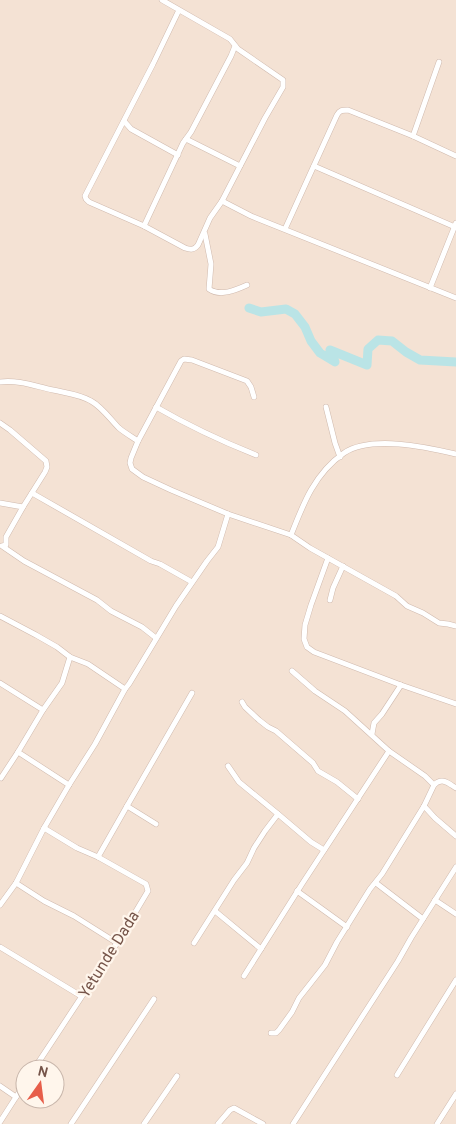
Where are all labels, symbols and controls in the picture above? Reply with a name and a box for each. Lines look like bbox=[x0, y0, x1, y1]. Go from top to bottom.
street label: Yetunde Dada bbox=[75, 908, 144, 1002]
north arrow bbox=[15, 1059, 65, 1109]
text: N bbox=[36, 1063, 50, 1082]

